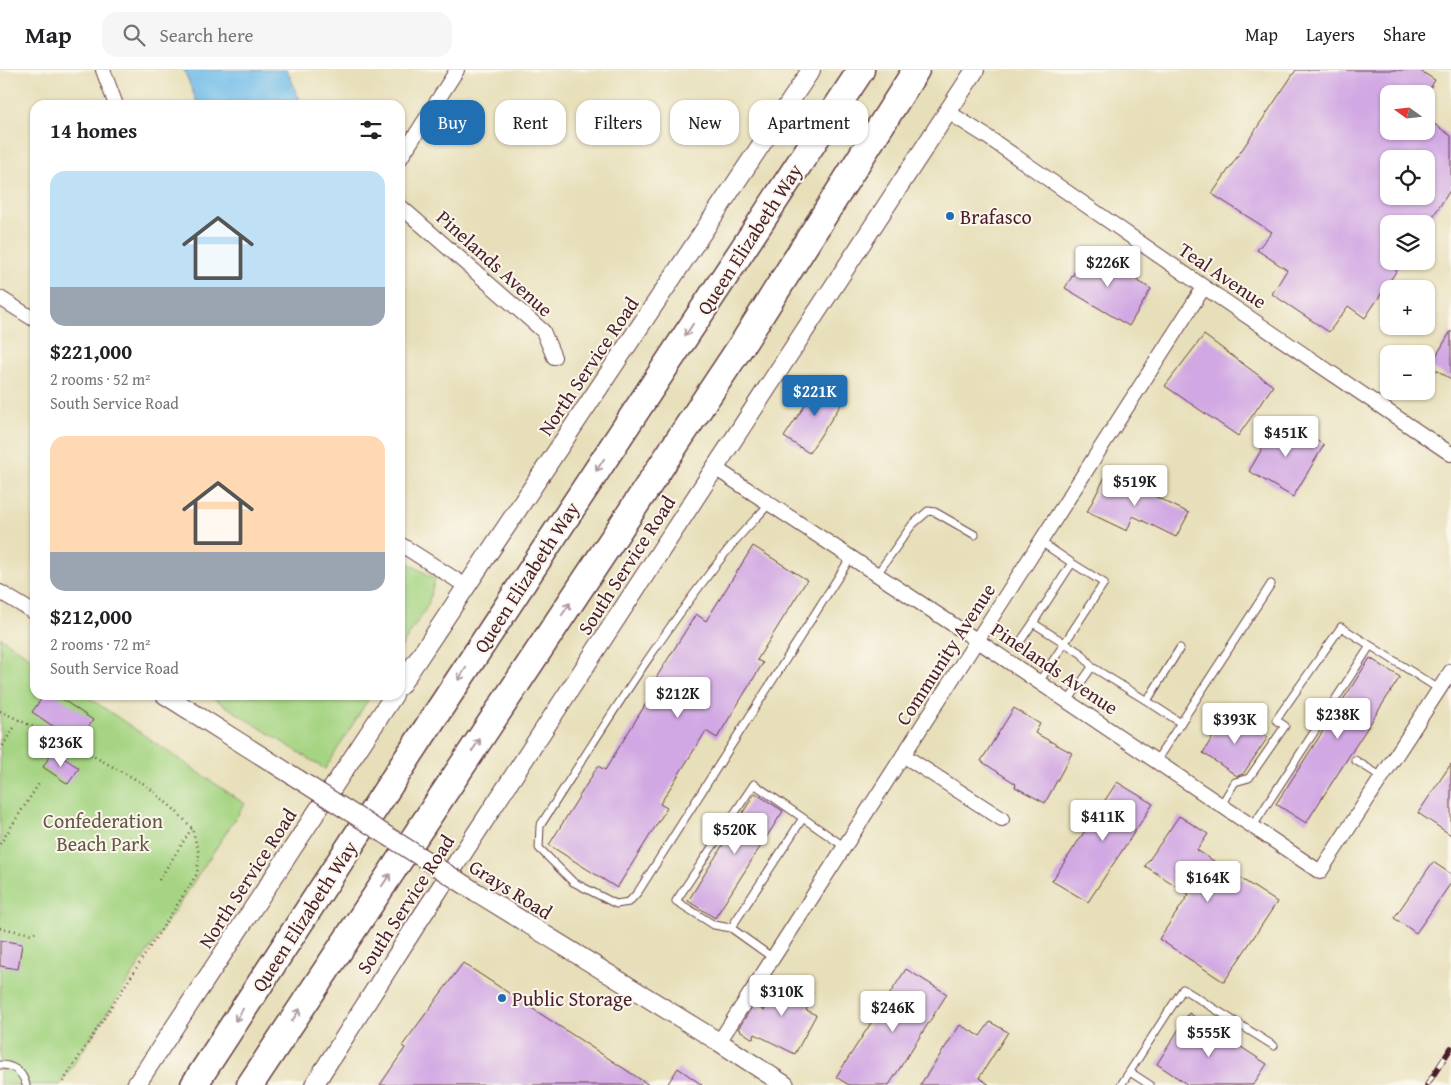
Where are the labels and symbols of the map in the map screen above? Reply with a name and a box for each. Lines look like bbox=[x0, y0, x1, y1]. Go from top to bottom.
north arrow bbox=[1380, 85, 1435, 140]
street label: Queen Elizabeth Way bbox=[689, 158, 809, 320]
place label: Brafasco bbox=[960, 202, 1032, 231]
street label: Pinelands Avenue bbox=[430, 203, 560, 323]
marker: Brafasco bbox=[944, 210, 956, 222]
street label: Teal Avenue bbox=[1173, 235, 1273, 315]
pin: $226K bbox=[1073, 246, 1143, 288]
street label: North Service Road bbox=[531, 291, 645, 441]
one-way arrow bbox=[684, 322, 694, 336]
pin: $221K bbox=[780, 374, 850, 417]
pin: $451K bbox=[1251, 416, 1321, 458]
one-way arrow bbox=[595, 458, 605, 472]
pin: $519K bbox=[1100, 464, 1170, 507]
street label: South Service Road bbox=[570, 489, 682, 640]
street label: Queen Elizabeth Way bbox=[466, 496, 586, 658]
street label: Community Avenue bbox=[888, 577, 1002, 731]
one-way arrow bbox=[561, 602, 571, 616]
street label: Pinelands Avenue bbox=[986, 615, 1124, 721]
one-way arrow bbox=[457, 667, 467, 681]
pin: $212K bbox=[643, 676, 713, 719]
pin: $238K bbox=[1303, 698, 1373, 740]
pin: $393K bbox=[1200, 702, 1270, 745]
pin: $236K bbox=[26, 726, 96, 768]
one-way arrow bbox=[471, 738, 481, 752]
pin: $411K bbox=[1068, 800, 1138, 842]
street label: North Service Road bbox=[191, 802, 303, 954]
park label: Confederation Beach Park bbox=[43, 806, 163, 858]
pin: $520K bbox=[700, 812, 770, 855]
street label: South Service Road bbox=[349, 828, 461, 979]
street label: Queen Elizabeth Way bbox=[244, 835, 364, 997]
street label: Grays Road bbox=[464, 852, 559, 926]
pin: $164K bbox=[1173, 860, 1243, 903]
one-way arrow bbox=[381, 873, 391, 887]
pin: $310K bbox=[747, 974, 817, 1017]
place label: Public Storage bbox=[512, 984, 632, 1013]
pin: $246K bbox=[858, 990, 928, 1033]
marker: Public Storage bbox=[496, 992, 508, 1004]
one-way arrow bbox=[234, 1008, 244, 1022]
one-way arrow bbox=[291, 1009, 301, 1023]
pin: $555K bbox=[1174, 1016, 1244, 1058]

